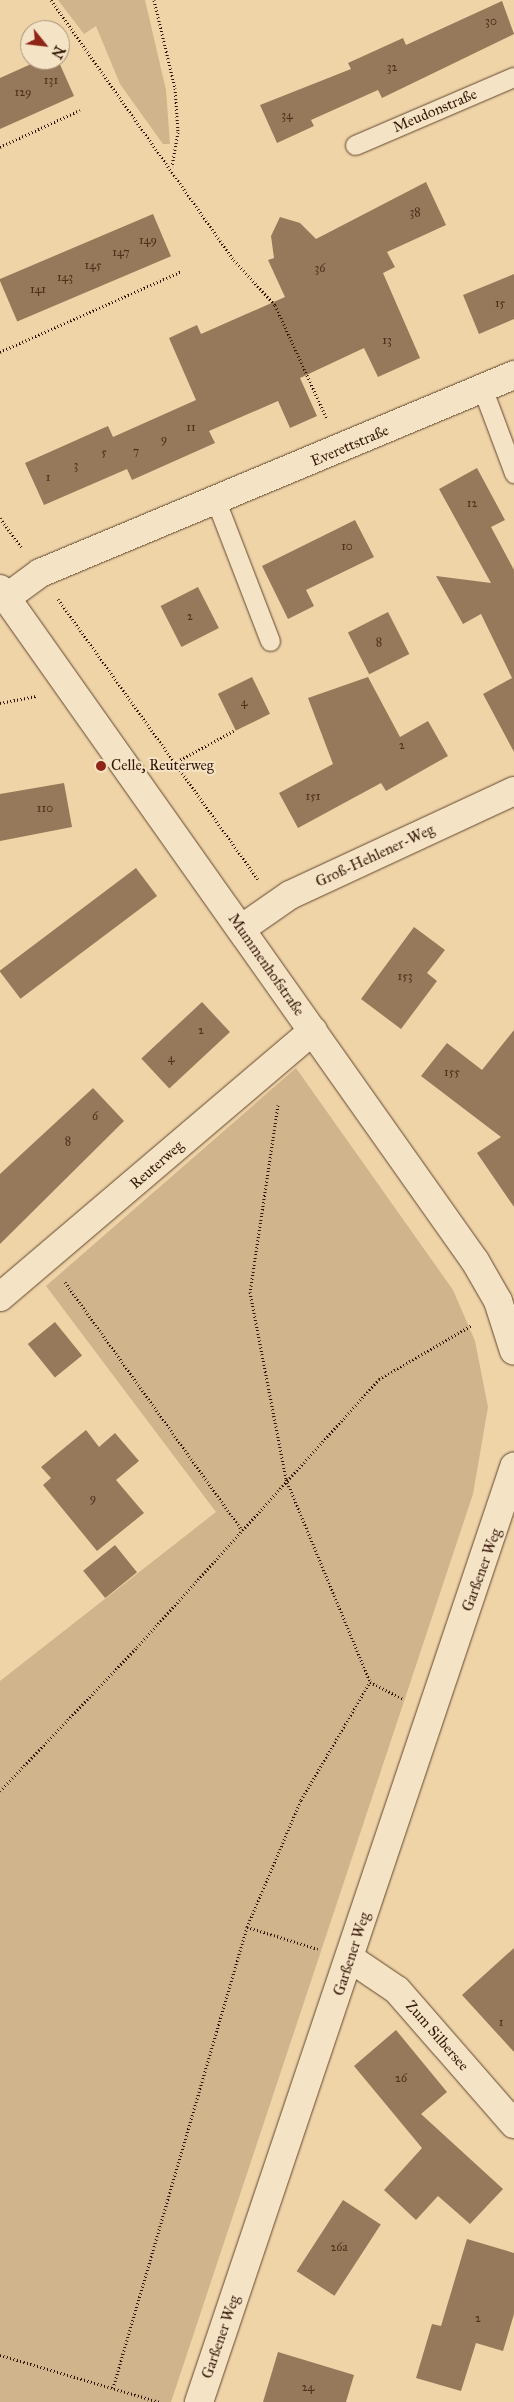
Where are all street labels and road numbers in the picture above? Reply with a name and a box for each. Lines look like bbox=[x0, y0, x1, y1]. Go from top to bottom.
street label: Meudonstraße bbox=[390, 85, 480, 137]
street label: Everettstraße bbox=[308, 422, 392, 470]
street label: Groß-Hehlener-Weg bbox=[313, 821, 437, 891]
street label: Mummenhofstraße bbox=[224, 910, 308, 1020]
street label: Reuterweg bbox=[127, 1137, 187, 1193]
street label: Garßener Weg bbox=[459, 1526, 505, 1614]
street label: Garßener Weg bbox=[330, 1910, 374, 1998]
street label: Zum Silbersee bbox=[402, 1997, 472, 2075]
street label: Garßener Weg bbox=[198, 2293, 244, 2381]

